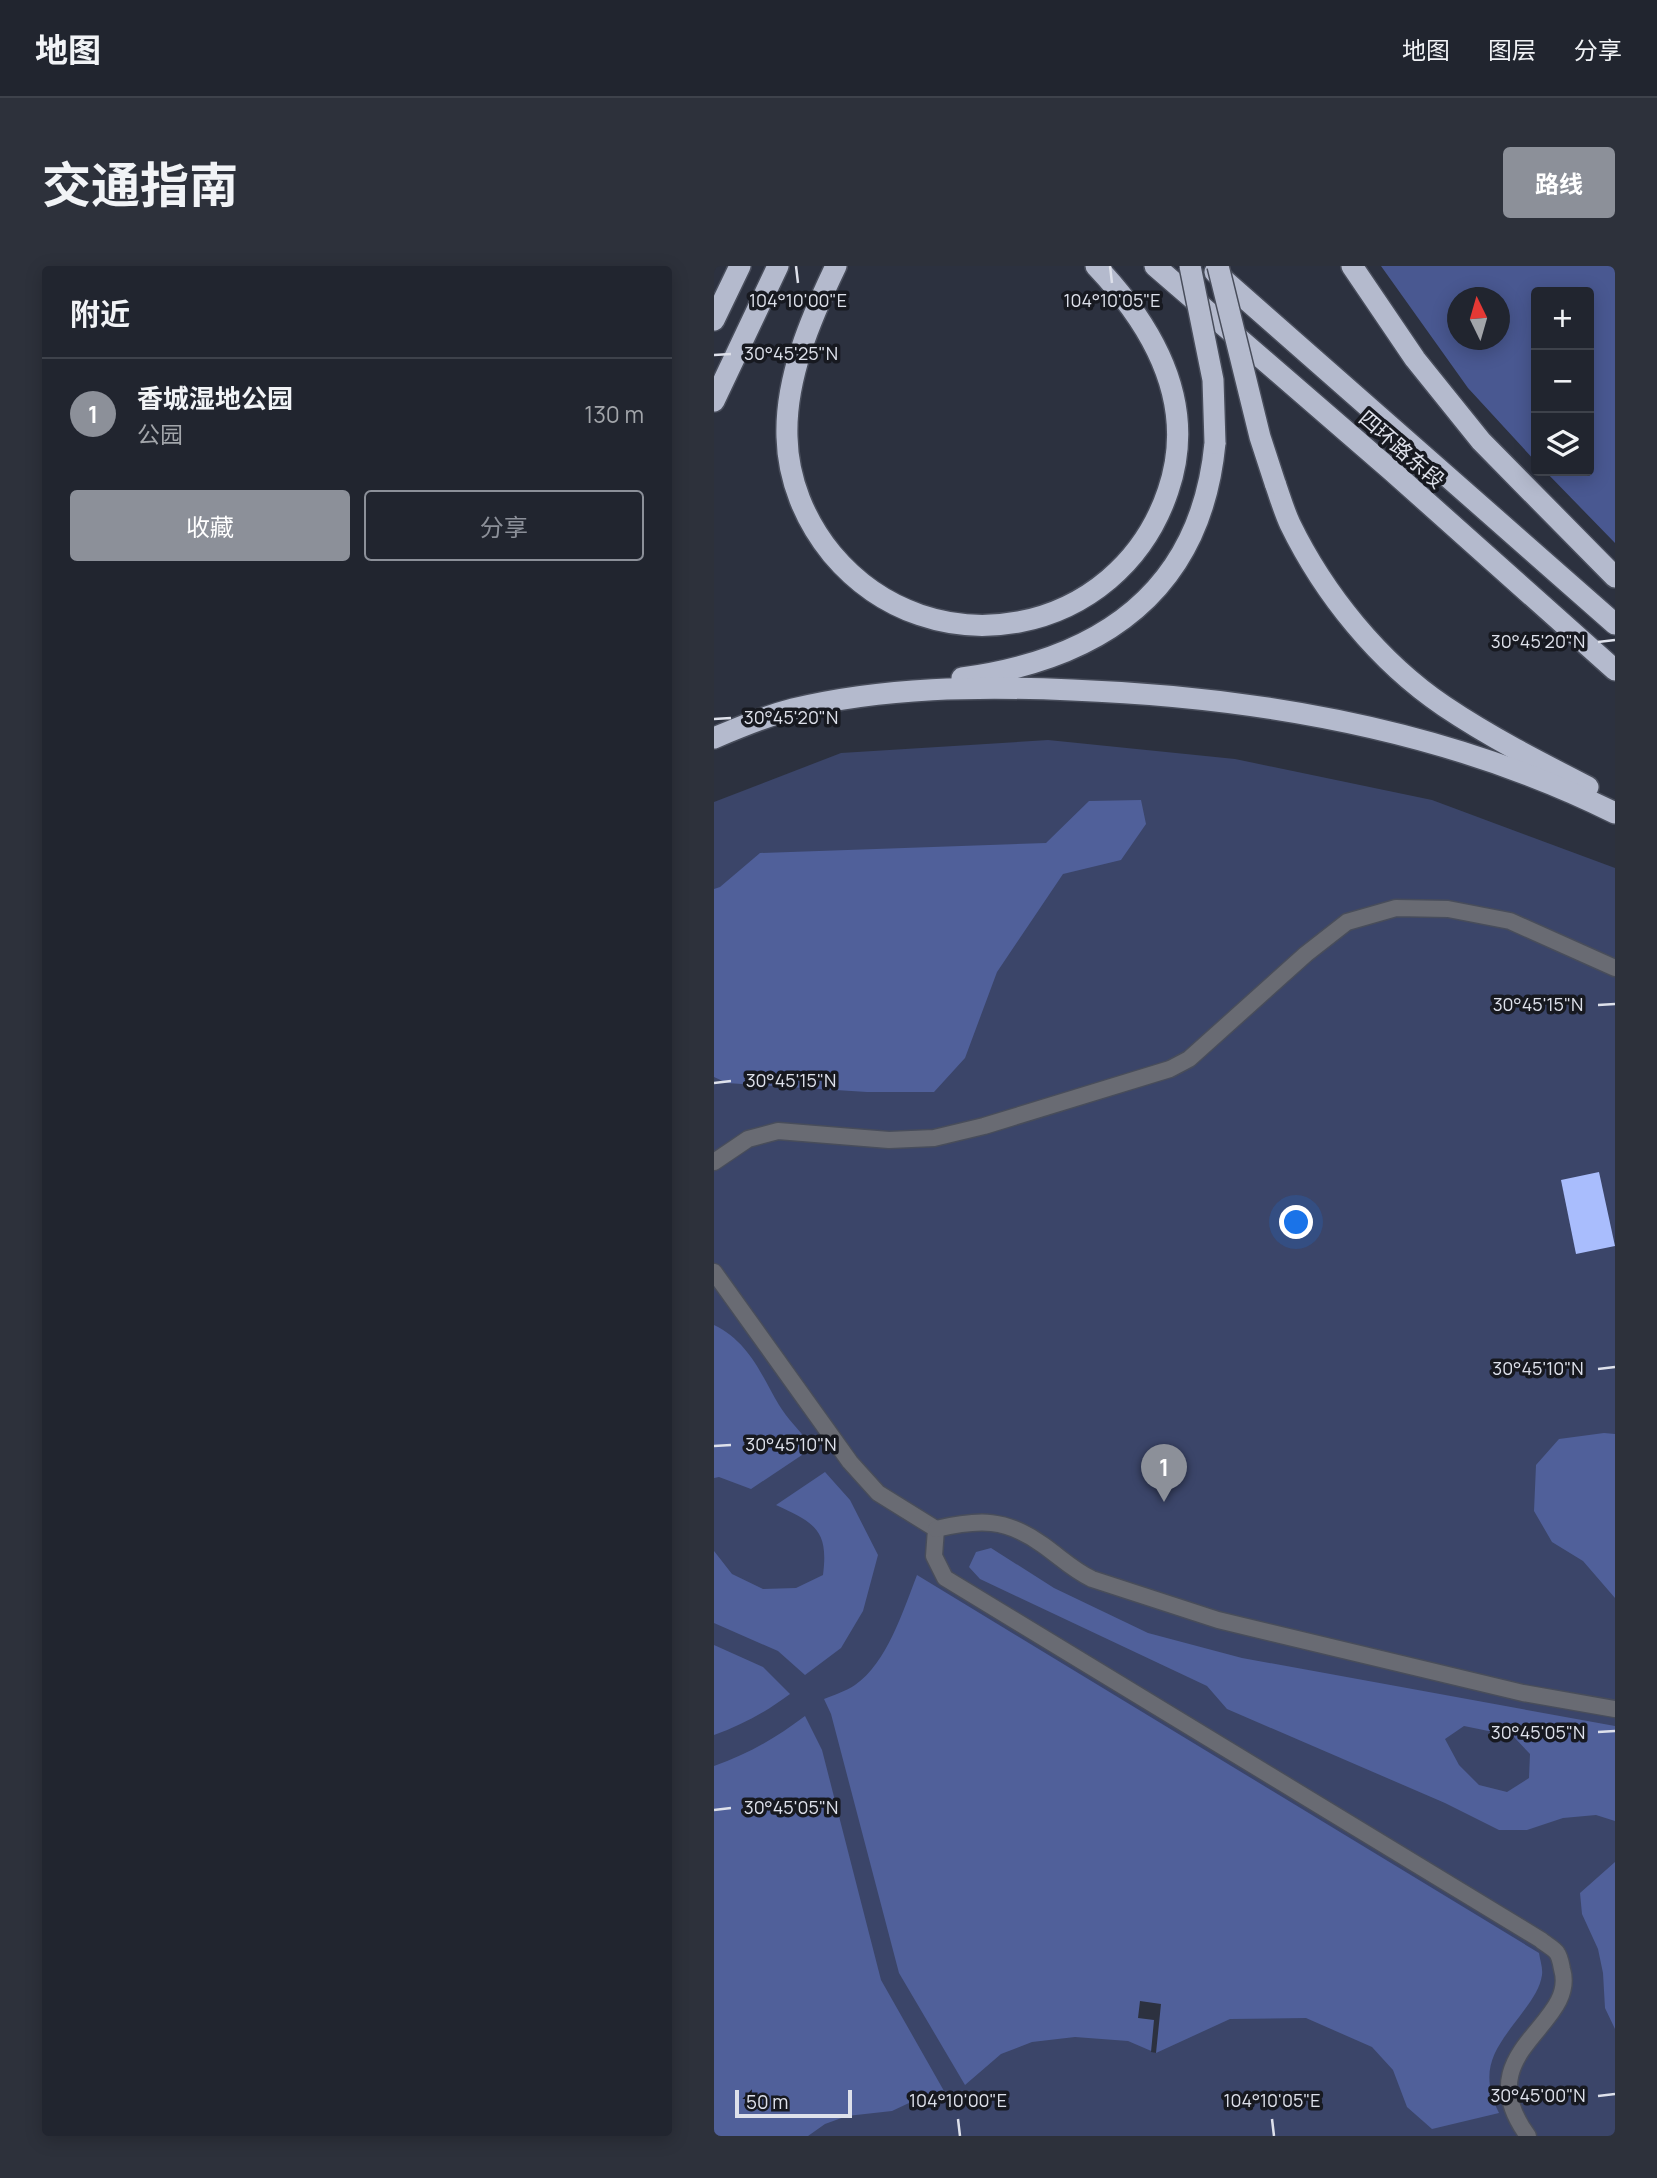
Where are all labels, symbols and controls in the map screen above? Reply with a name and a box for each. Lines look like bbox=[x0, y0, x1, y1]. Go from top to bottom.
text: 地图 bbox=[35, 27, 101, 72]
text: 地图 bbox=[1402, 33, 1450, 66]
text: 图层 bbox=[1488, 33, 1536, 66]
text: 分享 bbox=[1574, 33, 1622, 66]
button: 路线 bbox=[1503, 147, 1615, 218]
text: 交通指南 bbox=[42, 151, 238, 218]
north arrow bbox=[1447, 287, 1510, 350]
map controls bbox=[1531, 287, 1594, 476]
button: + bbox=[1531, 287, 1594, 350]
text: 104°10'00"E bbox=[749, 288, 847, 312]
text: 104°10'05"E bbox=[1063, 288, 1161, 312]
text: 附近 bbox=[70, 293, 130, 334]
text: 30°45'25"N bbox=[744, 341, 838, 365]
button: − bbox=[1531, 350, 1594, 413]
text: 香城湿地公园 bbox=[137, 380, 293, 416]
text: 1 bbox=[88, 398, 98, 430]
text: 130 m bbox=[584, 398, 644, 430]
street label: 四环路东段 bbox=[1353, 404, 1451, 494]
button: layers bbox=[1531, 413, 1594, 476]
text: 公园 bbox=[137, 418, 183, 450]
button: 收藏 bbox=[70, 490, 350, 561]
button: 分享 bbox=[364, 490, 644, 561]
text: 30°45'20"N bbox=[1491, 629, 1585, 653]
text: 30°45'20"N bbox=[744, 705, 838, 729]
text: 30°45'15"N bbox=[1493, 992, 1583, 1016]
text: 30°45'15"N bbox=[746, 1068, 836, 1092]
your location bbox=[1279, 1205, 1313, 1239]
text: 30°45'10"N bbox=[1492, 1356, 1584, 1380]
text: 30°45'10"N bbox=[745, 1432, 837, 1456]
pin: 1 bbox=[1141, 1444, 1187, 1502]
text: 30°45'05"N bbox=[1491, 1720, 1585, 1744]
text: 30°45'05"N bbox=[744, 1795, 838, 1819]
text: 30°45'00"N bbox=[1490, 2083, 1586, 2107]
scale bar bbox=[735, 2087, 852, 2119]
text: 104°10'00"E bbox=[909, 2088, 1007, 2112]
text: 104°10'05"E bbox=[1223, 2088, 1321, 2112]
text: 50 m bbox=[746, 2089, 788, 2115]

